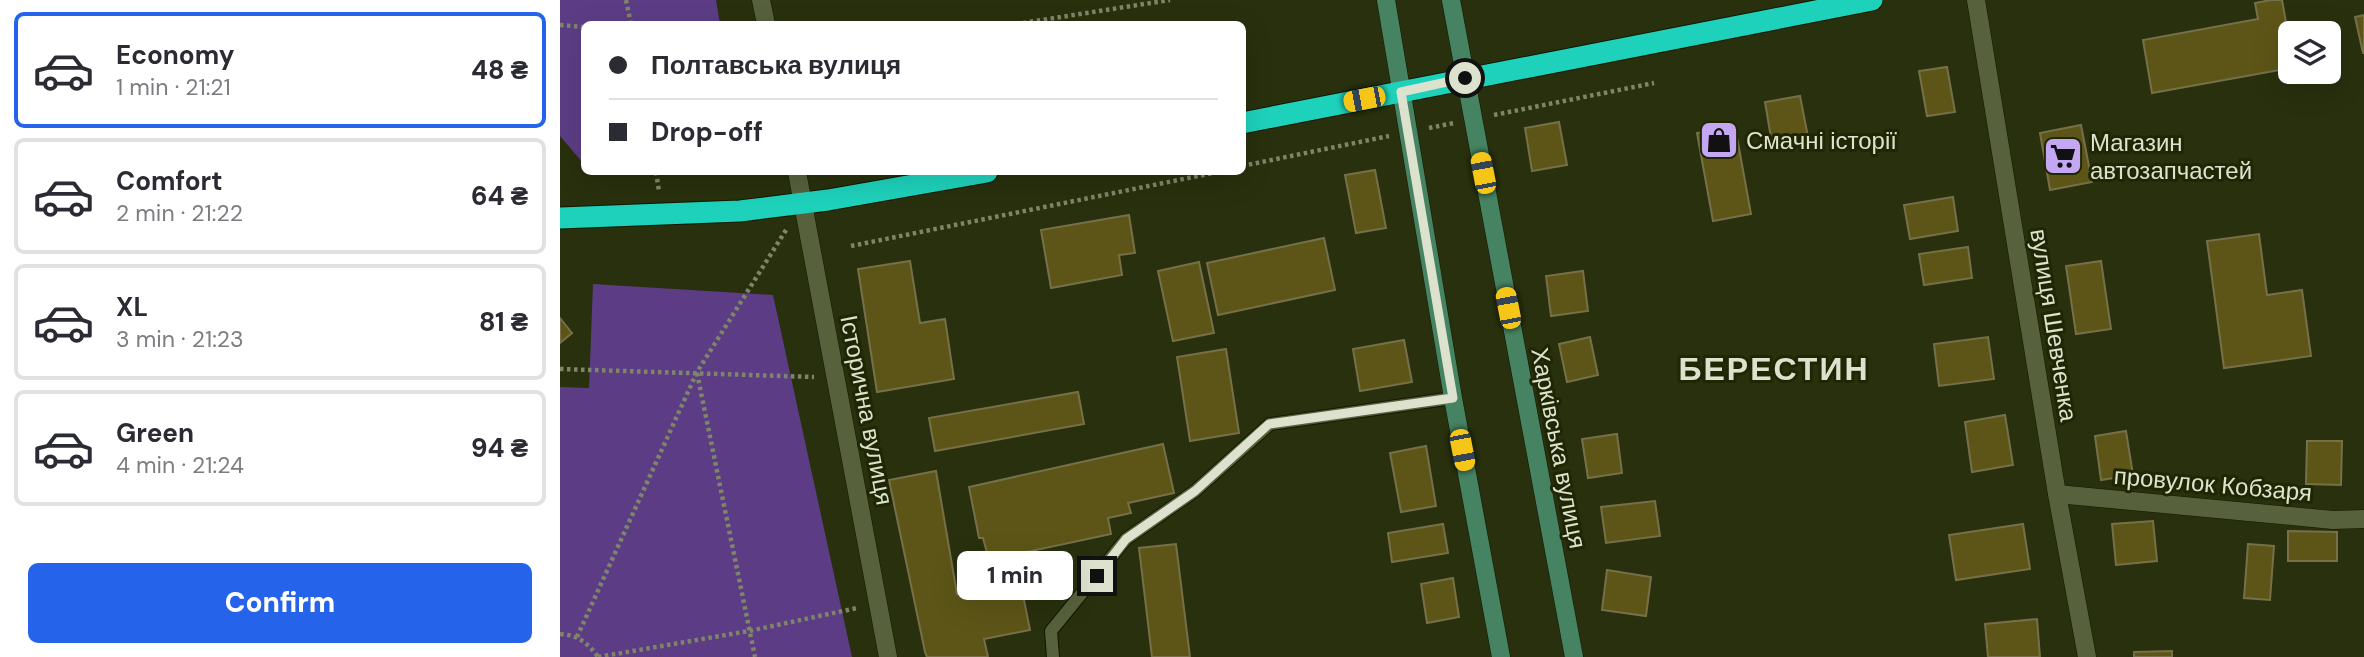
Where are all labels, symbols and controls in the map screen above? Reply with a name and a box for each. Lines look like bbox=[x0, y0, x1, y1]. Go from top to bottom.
map controls bbox=[2278, 21, 2341, 84]
button: layers bbox=[2278, 21, 2341, 84]
text: Economy bbox=[116, 38, 234, 72]
icon: car bbox=[32, 39, 95, 102]
text: Полтавська вулиця bbox=[651, 48, 901, 82]
text: 48 ₴ bbox=[471, 53, 528, 87]
route start bbox=[1449, 62, 1481, 94]
text: 1 min · 21:21 bbox=[116, 72, 231, 102]
car bbox=[1342, 85, 1387, 113]
text: Drop-off bbox=[651, 115, 763, 149]
shop icon: Смачні історії bbox=[1698, 119, 1740, 161]
place label: Смачні історії bbox=[1746, 125, 1897, 156]
place label: Магазин автозапчастей bbox=[2090, 127, 2252, 186]
supermarket icon: Магазин автозапчастей bbox=[2042, 135, 2084, 177]
car bbox=[1469, 150, 1498, 196]
text: Comfort bbox=[116, 164, 222, 198]
icon: car bbox=[32, 165, 95, 228]
text: 64 ₴ bbox=[471, 179, 528, 213]
text: 2 min · 21:22 bbox=[116, 198, 243, 228]
street label: вулиця Шевченка bbox=[2023, 226, 2085, 424]
car bbox=[1494, 285, 1523, 331]
text: XL bbox=[116, 290, 148, 324]
icon: car bbox=[32, 291, 95, 354]
text: 81 ₴ bbox=[479, 305, 528, 339]
street label: Історична вулиця bbox=[833, 312, 901, 508]
text: 3 min · 21:23 bbox=[116, 324, 244, 354]
street label: Харківська вулиця bbox=[1524, 345, 1594, 551]
district label: БЕРЕСТИН bbox=[1679, 348, 1870, 390]
text: Green bbox=[116, 416, 194, 450]
icon: car bbox=[32, 417, 95, 480]
car bbox=[1448, 427, 1477, 473]
text: 94 ₴ bbox=[471, 431, 528, 465]
text: 4 min · 21:24 bbox=[116, 450, 244, 480]
street label: провулок Кобзаря bbox=[2113, 460, 2313, 508]
callout: 1 min bbox=[957, 552, 1072, 600]
text: 1 min bbox=[987, 560, 1043, 590]
route end bbox=[1081, 560, 1113, 592]
button: Confirm bbox=[28, 563, 532, 643]

